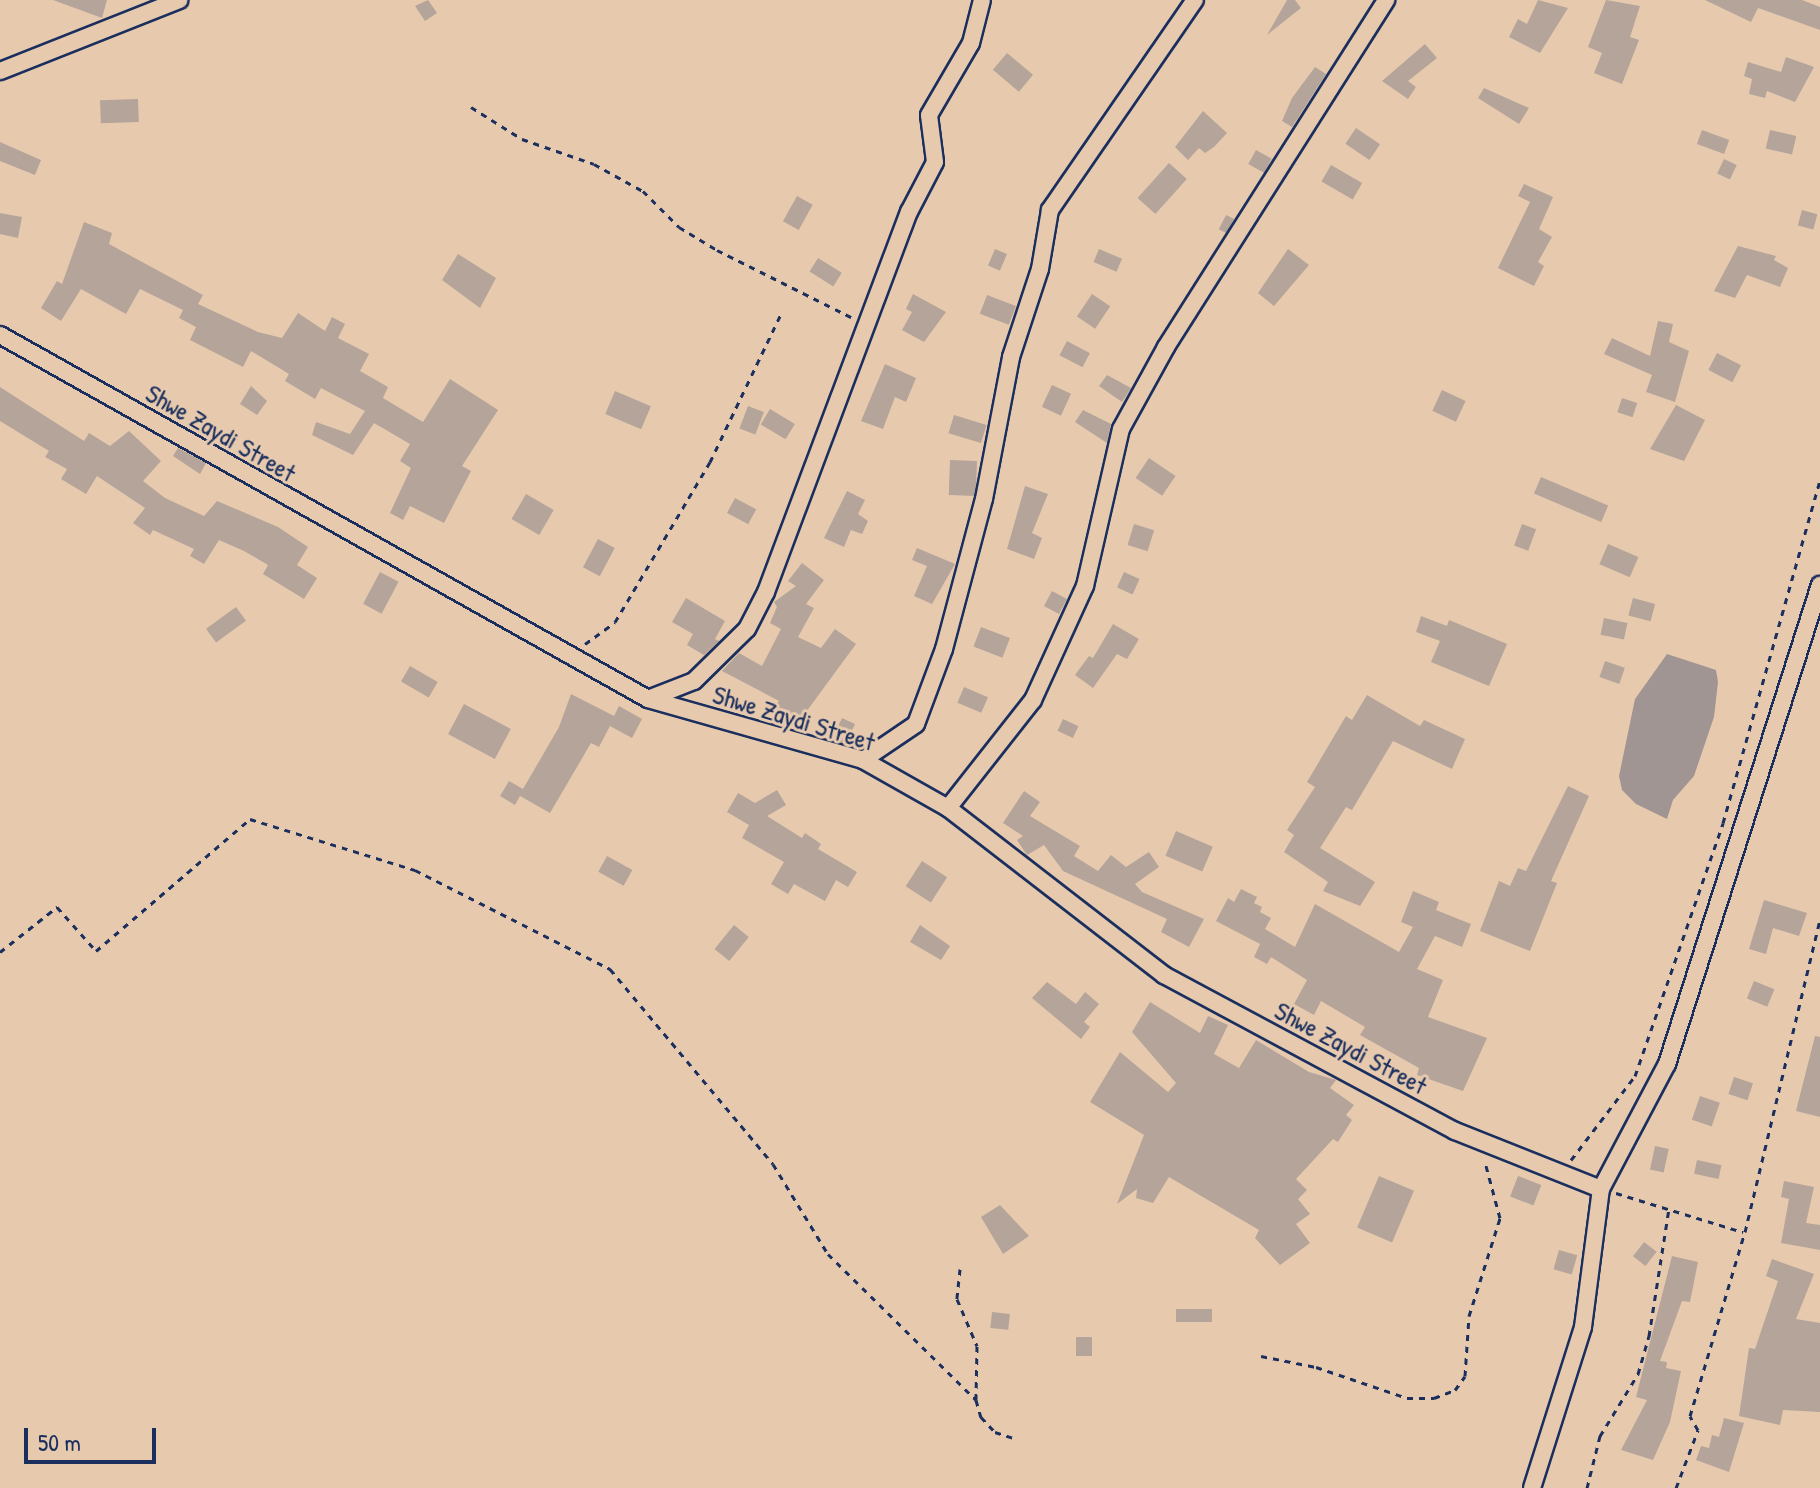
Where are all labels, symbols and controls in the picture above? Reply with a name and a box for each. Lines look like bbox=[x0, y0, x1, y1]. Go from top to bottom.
street label: Shwe Zaydi Street bbox=[140, 377, 302, 489]
street label: Shwe Zaydi Street bbox=[709, 679, 879, 757]
street label: Shwe Zaydi Street bbox=[1269, 995, 1433, 1101]
scale bar bbox=[28, 1412, 160, 1462]
text: 50 m bbox=[38, 1426, 81, 1458]

